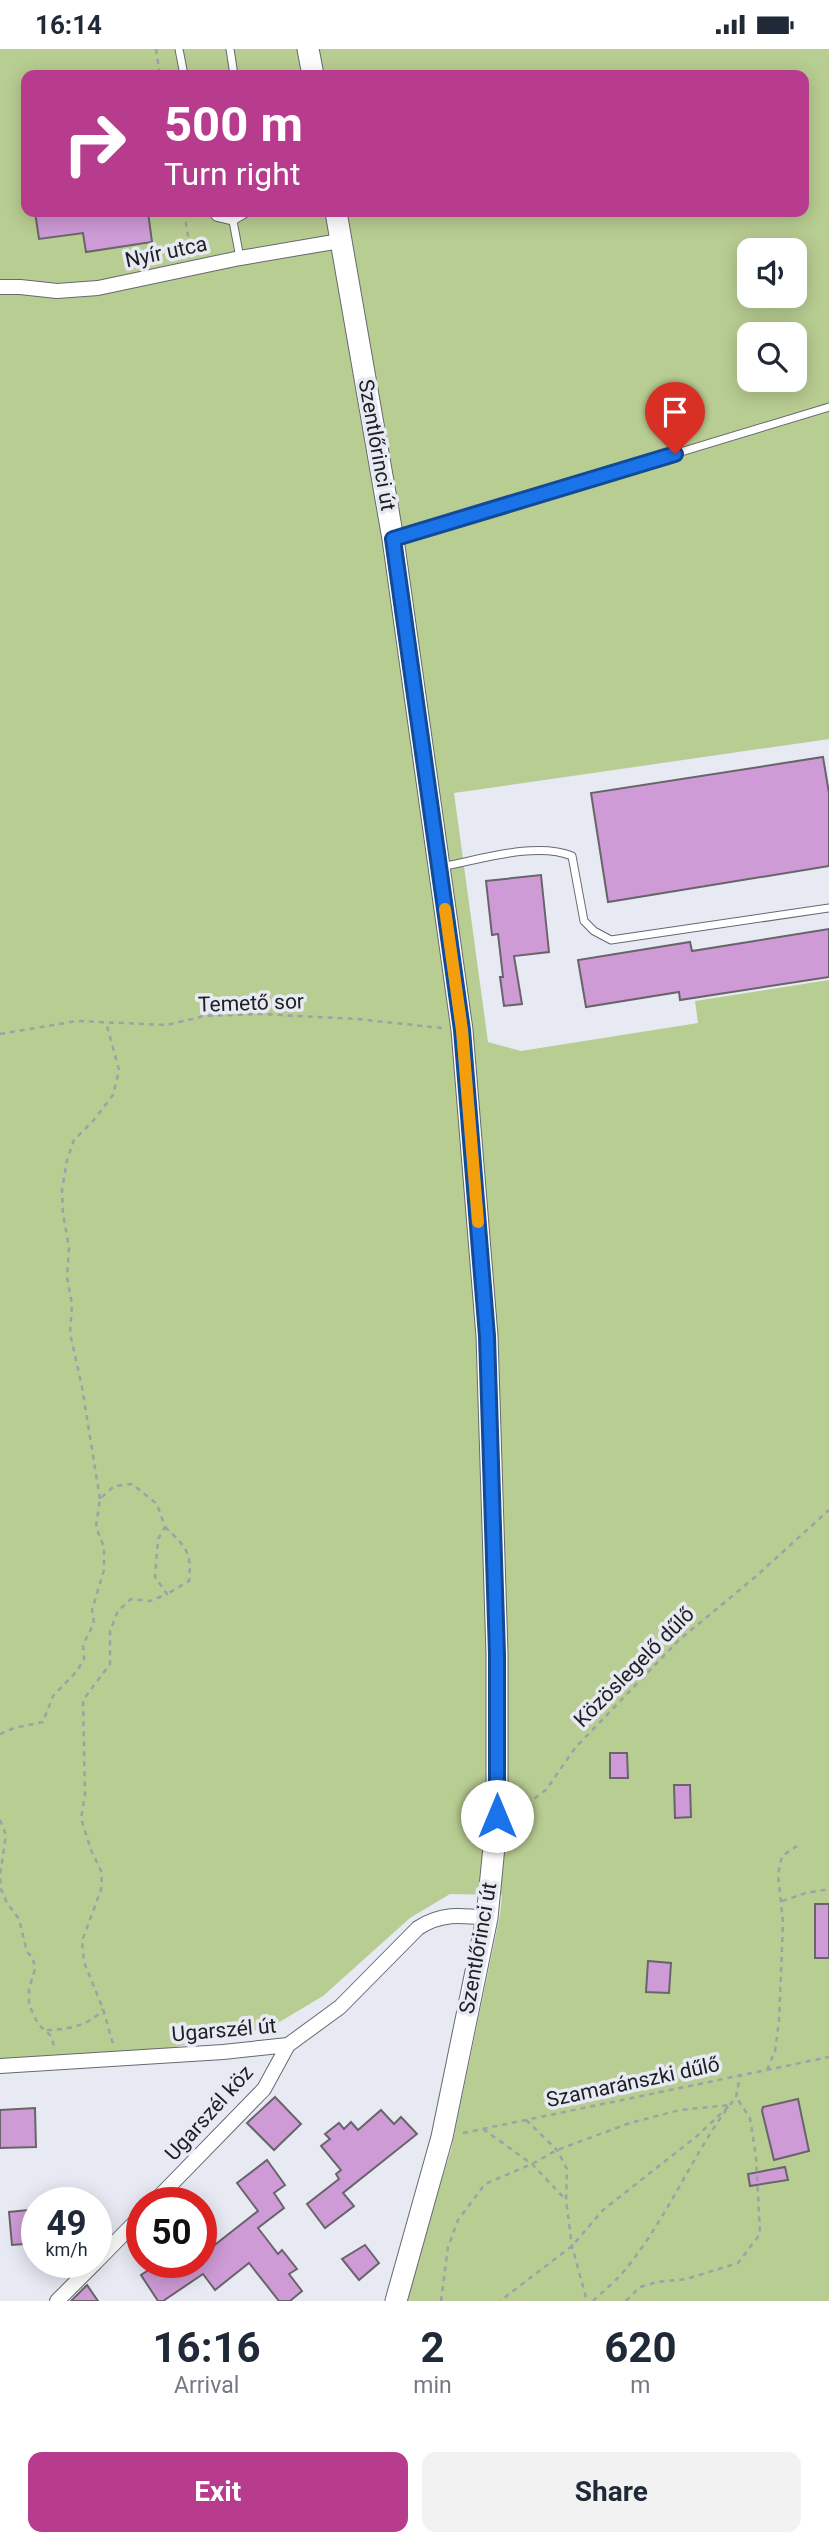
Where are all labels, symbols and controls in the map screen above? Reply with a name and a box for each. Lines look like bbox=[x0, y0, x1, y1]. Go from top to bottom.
text: 16:14 bbox=[35, 10, 102, 40]
text: 500 m bbox=[164, 96, 303, 153]
icon: right bbox=[49, 98, 140, 189]
text: Turn right bbox=[164, 155, 300, 193]
street label: Nyír utca bbox=[123, 232, 209, 272]
map controls bbox=[737, 238, 807, 392]
button: sound bbox=[737, 238, 807, 308]
button: search bbox=[737, 322, 807, 392]
street label: Szentlőrinci út bbox=[354, 377, 400, 513]
pin bbox=[645, 382, 705, 454]
icon: arrive bbox=[656, 393, 694, 431]
street label: Temető sor bbox=[198, 989, 304, 1017]
street label: Közöslegelő dűlő bbox=[569, 1602, 699, 1732]
position arrow bbox=[460, 1779, 534, 1853]
street label: Szentlőrinci út bbox=[455, 1880, 501, 2016]
street label: Ugarszél út bbox=[171, 2013, 277, 2047]
street label: Szamaránszki dűlő bbox=[544, 2052, 722, 2112]
street label: Ugarszél köz bbox=[160, 2061, 258, 2165]
speed limit sign: 50 bbox=[126, 2187, 217, 2278]
text: 49 bbox=[46, 2203, 87, 2244]
text: km/h bbox=[45, 2239, 88, 2260]
text: 16:16 bbox=[153, 2323, 261, 2372]
text: 2 bbox=[420, 2323, 445, 2372]
text: 620 bbox=[604, 2323, 677, 2372]
text: Arrival bbox=[174, 2372, 239, 2399]
text: min bbox=[413, 2372, 452, 2399]
text: m bbox=[630, 2372, 650, 2399]
button: Exit bbox=[28, 2452, 408, 2532]
button: Share bbox=[422, 2452, 801, 2532]

